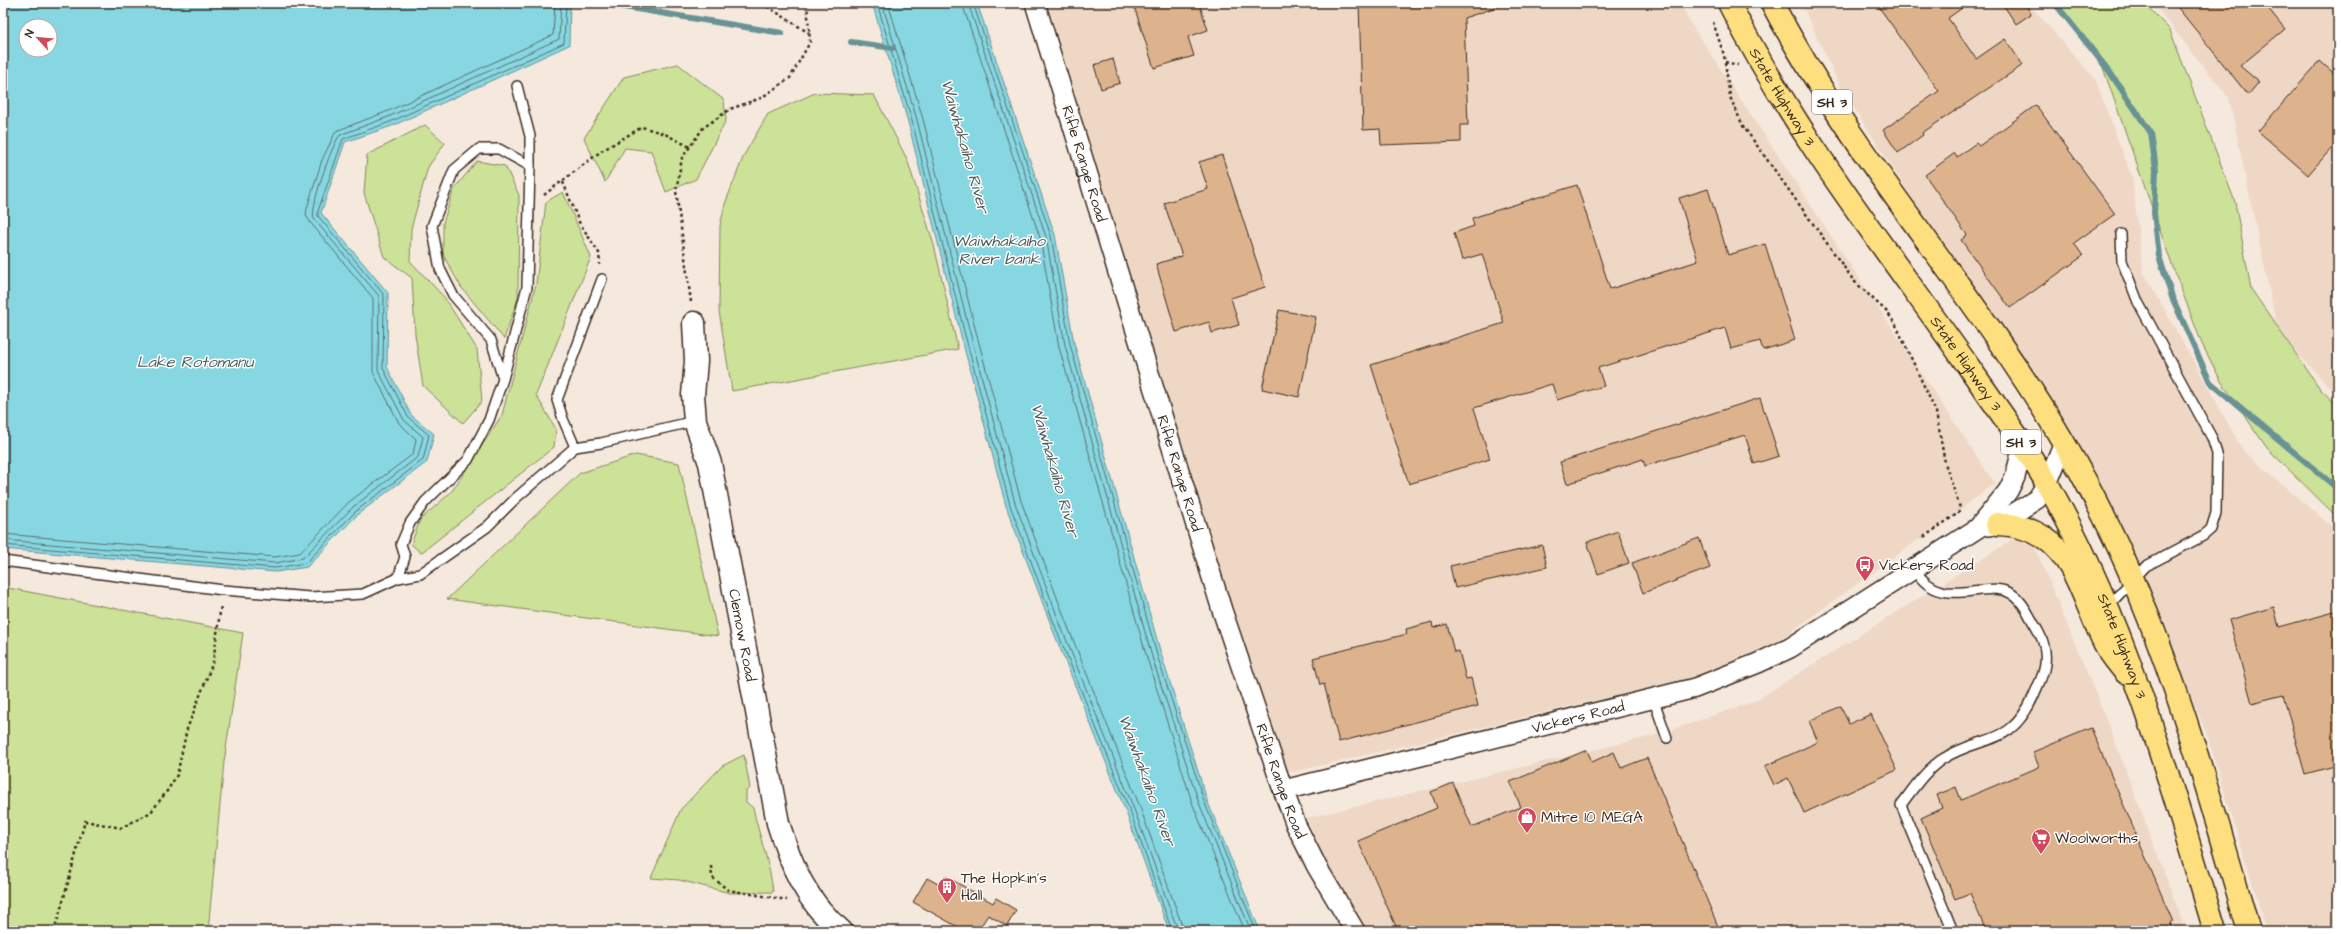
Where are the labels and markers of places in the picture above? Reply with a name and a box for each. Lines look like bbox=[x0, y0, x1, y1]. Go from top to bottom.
bus stop icon: Vickers Road bbox=[1854, 554, 1876, 582]
place label: Vickers Road bbox=[1879, 555, 1974, 576]
shop icon: Mitre 10 MEGA bbox=[1516, 806, 1538, 834]
place label: Mitre 10 MEGA bbox=[1541, 807, 1643, 828]
supermarket icon: Woolworths bbox=[2030, 827, 2052, 855]
place label: Woolworths bbox=[2055, 828, 2139, 849]
place label: The Hopkin's Hall bbox=[961, 868, 1047, 906]
building icon: The Hopkin's Hall bbox=[936, 876, 958, 904]

